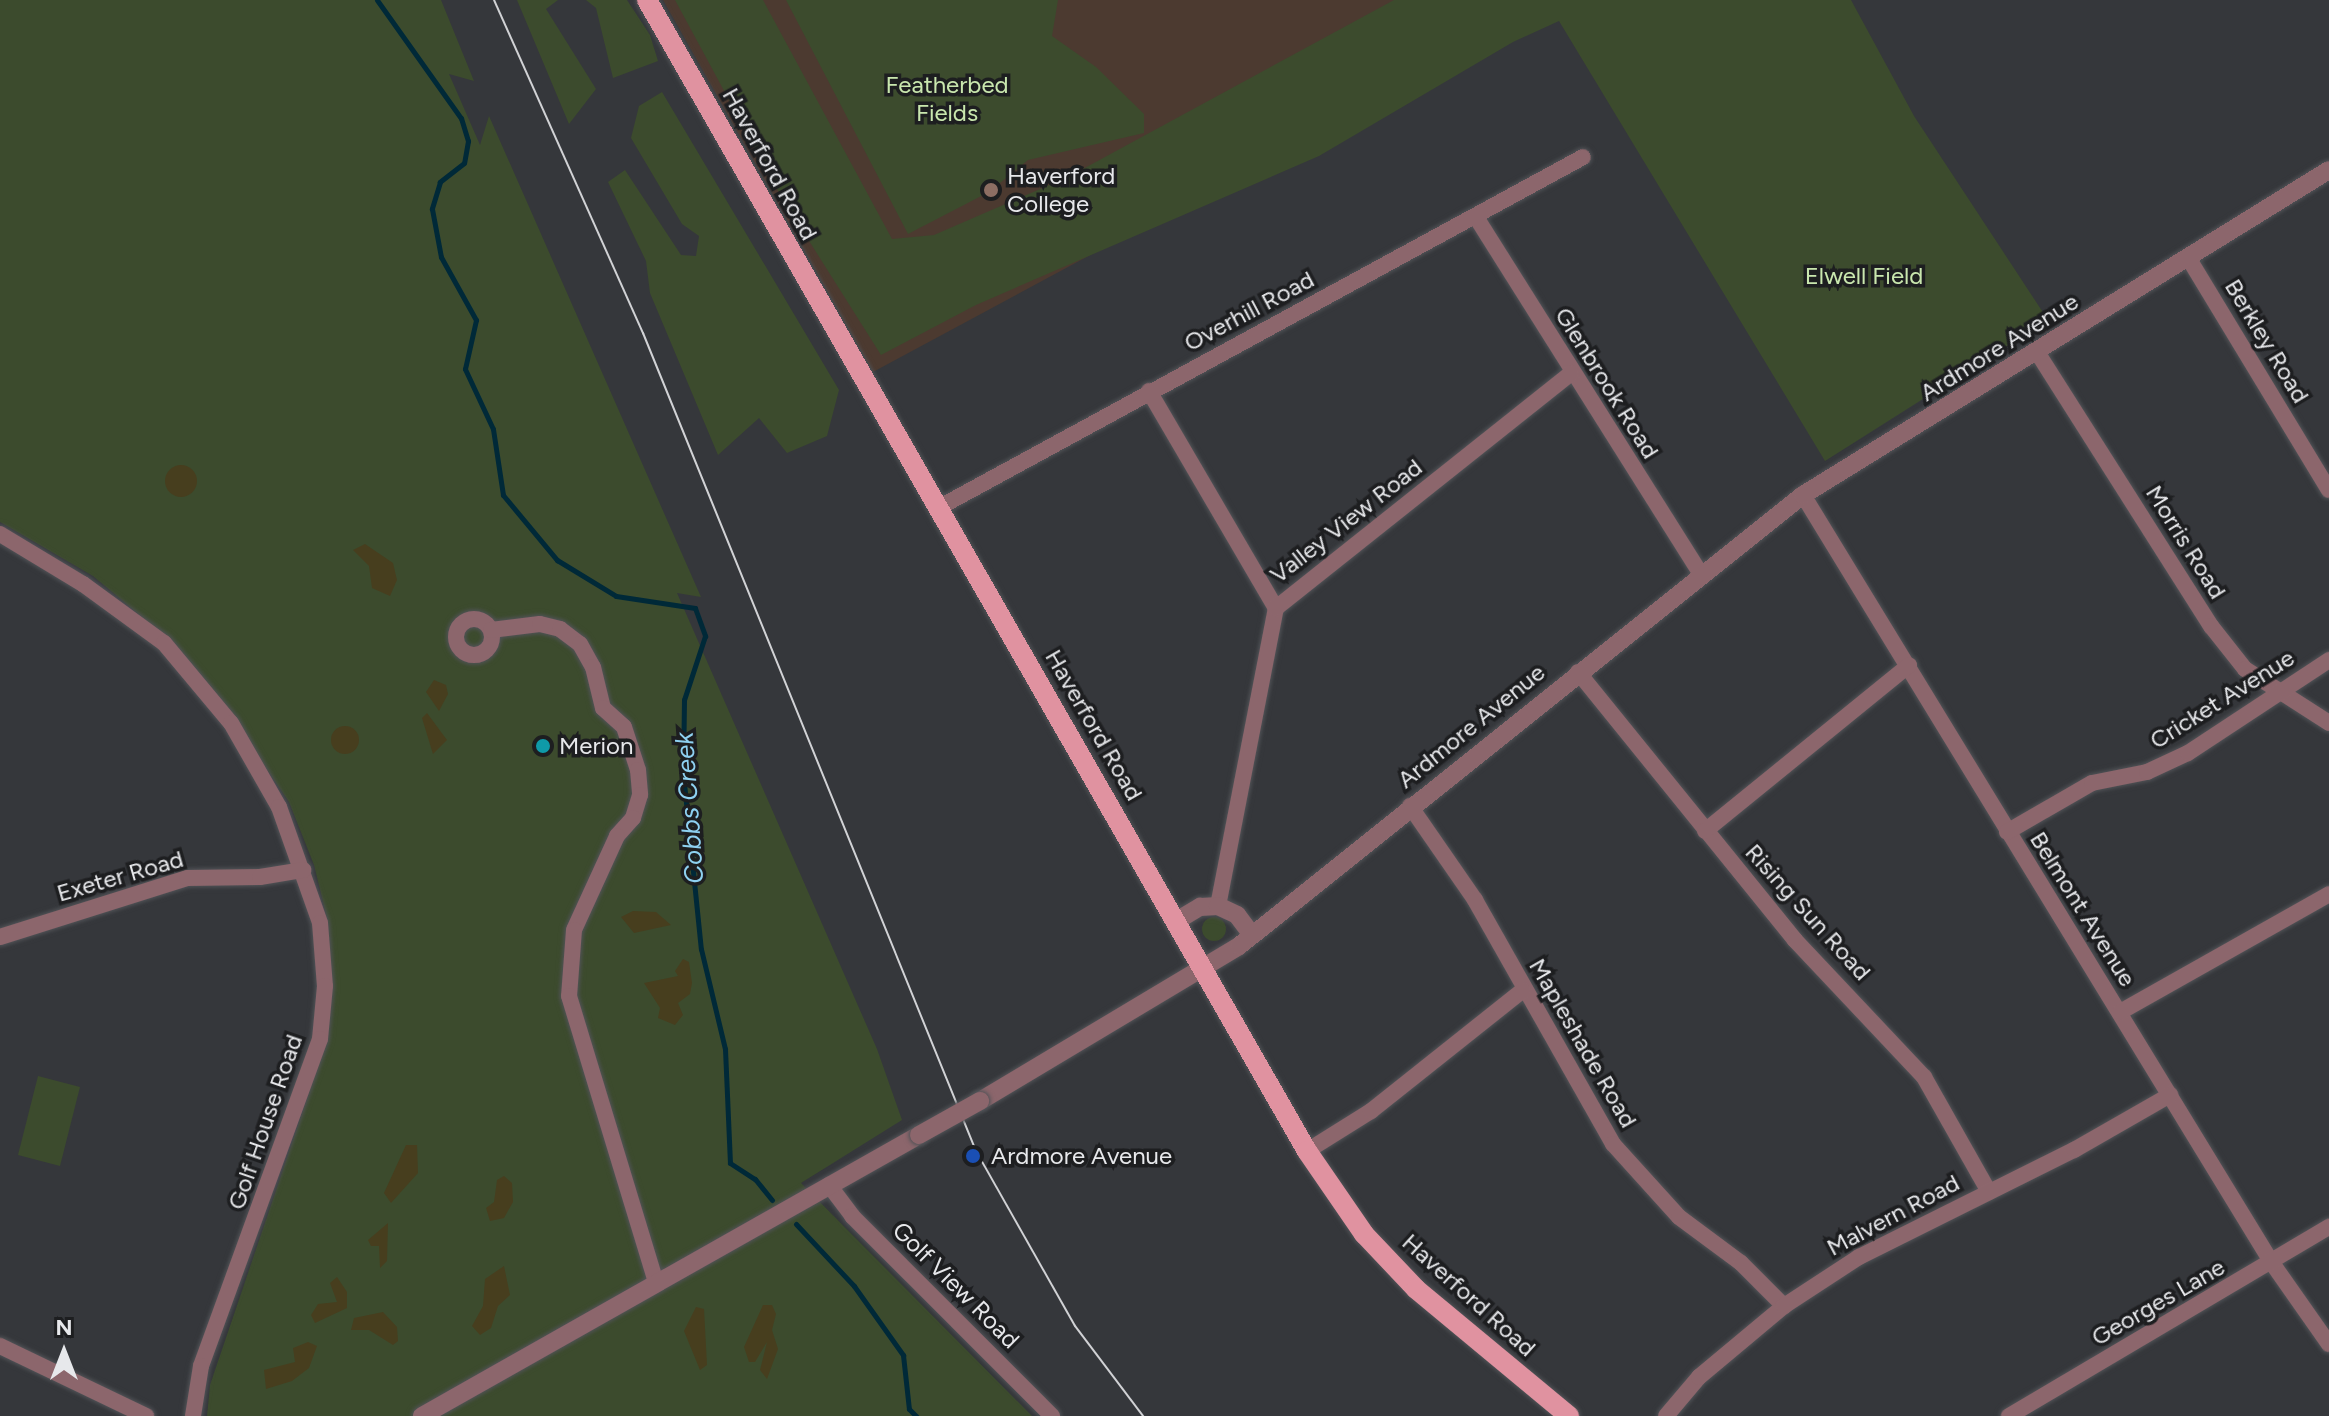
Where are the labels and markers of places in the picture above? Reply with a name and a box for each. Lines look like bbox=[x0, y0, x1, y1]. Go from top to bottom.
place label: Haverford College bbox=[1007, 162, 1115, 218]
marker: Haverford College bbox=[982, 181, 1000, 199]
place label: Merion bbox=[559, 732, 633, 760]
marker: Merion bbox=[534, 737, 552, 755]
place label: Ardmore Avenue bbox=[991, 1142, 1172, 1170]
marker: Ardmore Avenue bbox=[962, 1145, 984, 1167]

